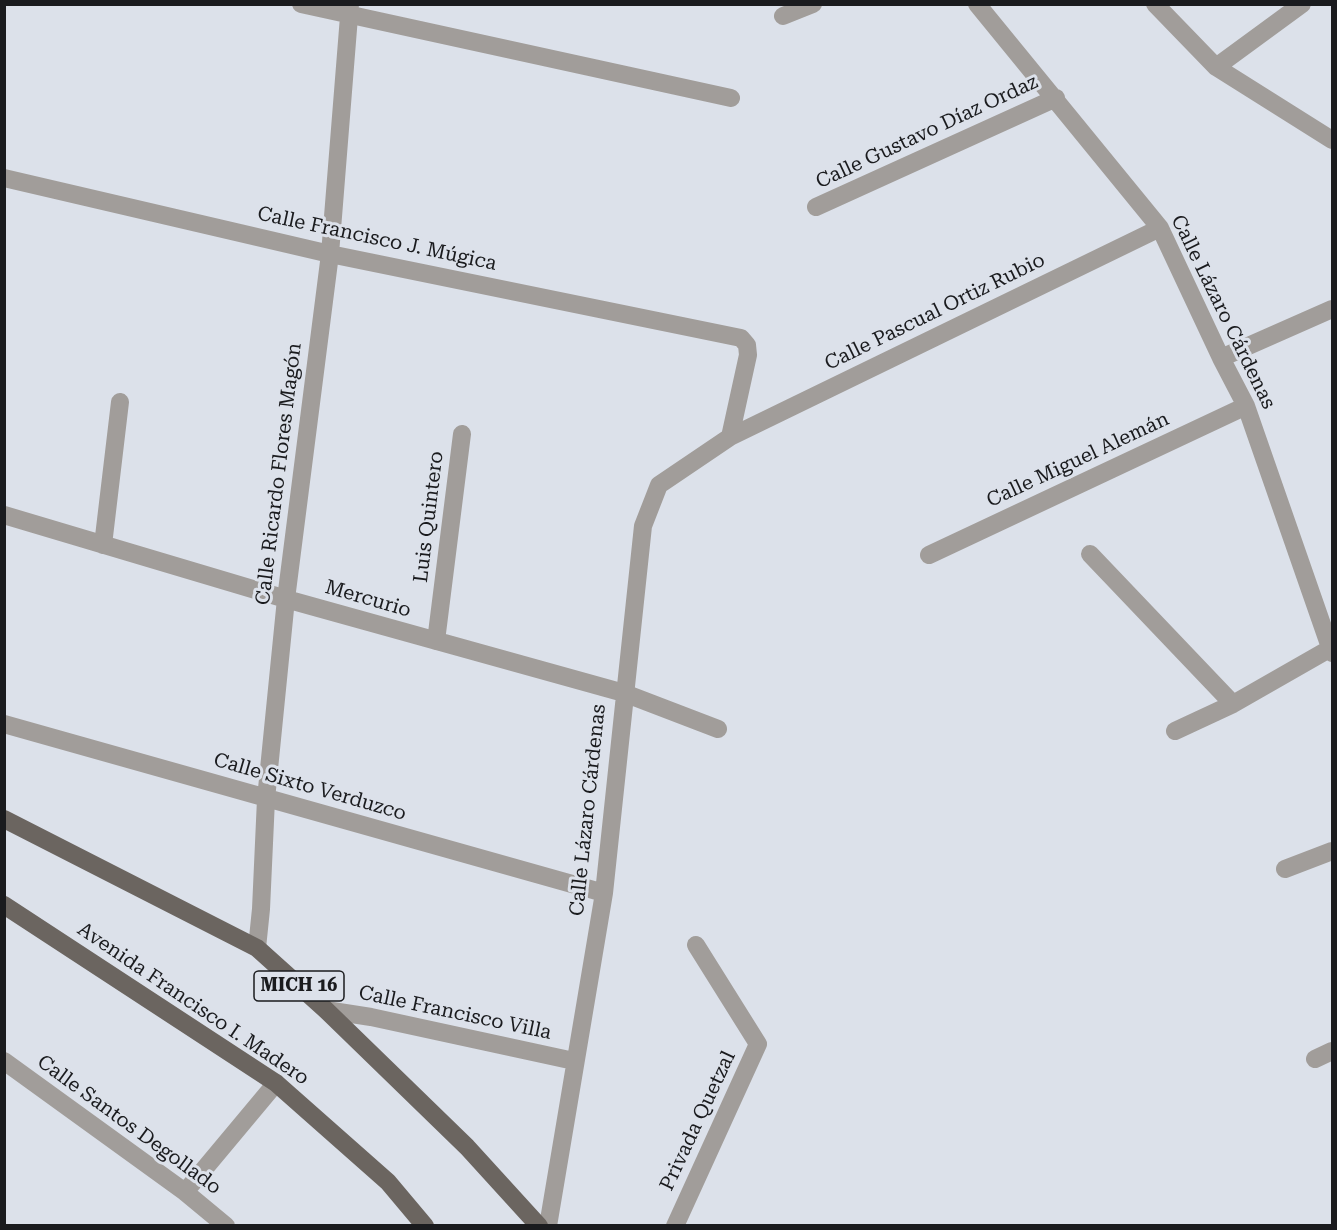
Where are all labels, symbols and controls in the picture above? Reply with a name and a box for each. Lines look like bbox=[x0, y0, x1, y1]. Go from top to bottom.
street label: Calle Gustavo Díaz Ordaz bbox=[812, 70, 1042, 194]
street label: Calle Francisco J. Múgica bbox=[255, 202, 499, 276]
street label: Calle Lázaro Cárdenas bbox=[1166, 211, 1280, 413]
street label: Calle Pascual Ortiz Rubio bbox=[821, 248, 1049, 376]
street label: Calle Ricardo Flores Magón bbox=[251, 342, 307, 606]
street label: Calle Miguel Alemán bbox=[983, 407, 1173, 513]
street label: Luis Quintero bbox=[409, 450, 449, 584]
street label: Mercurio bbox=[322, 575, 414, 623]
street label: Calle Lázaro Cárdenas bbox=[565, 703, 611, 917]
street label: Calle Sixto Verduzco bbox=[211, 748, 409, 826]
street label: Avenida Francisco I. Madero bbox=[73, 917, 313, 1091]
road number: MICH 16 bbox=[254, 971, 344, 1001]
street label: Calle Francisco Villa bbox=[357, 981, 553, 1045]
street label: Privada Quetzal bbox=[655, 1047, 741, 1195]
street label: Calle Santos Degollado bbox=[32, 1050, 226, 1200]

